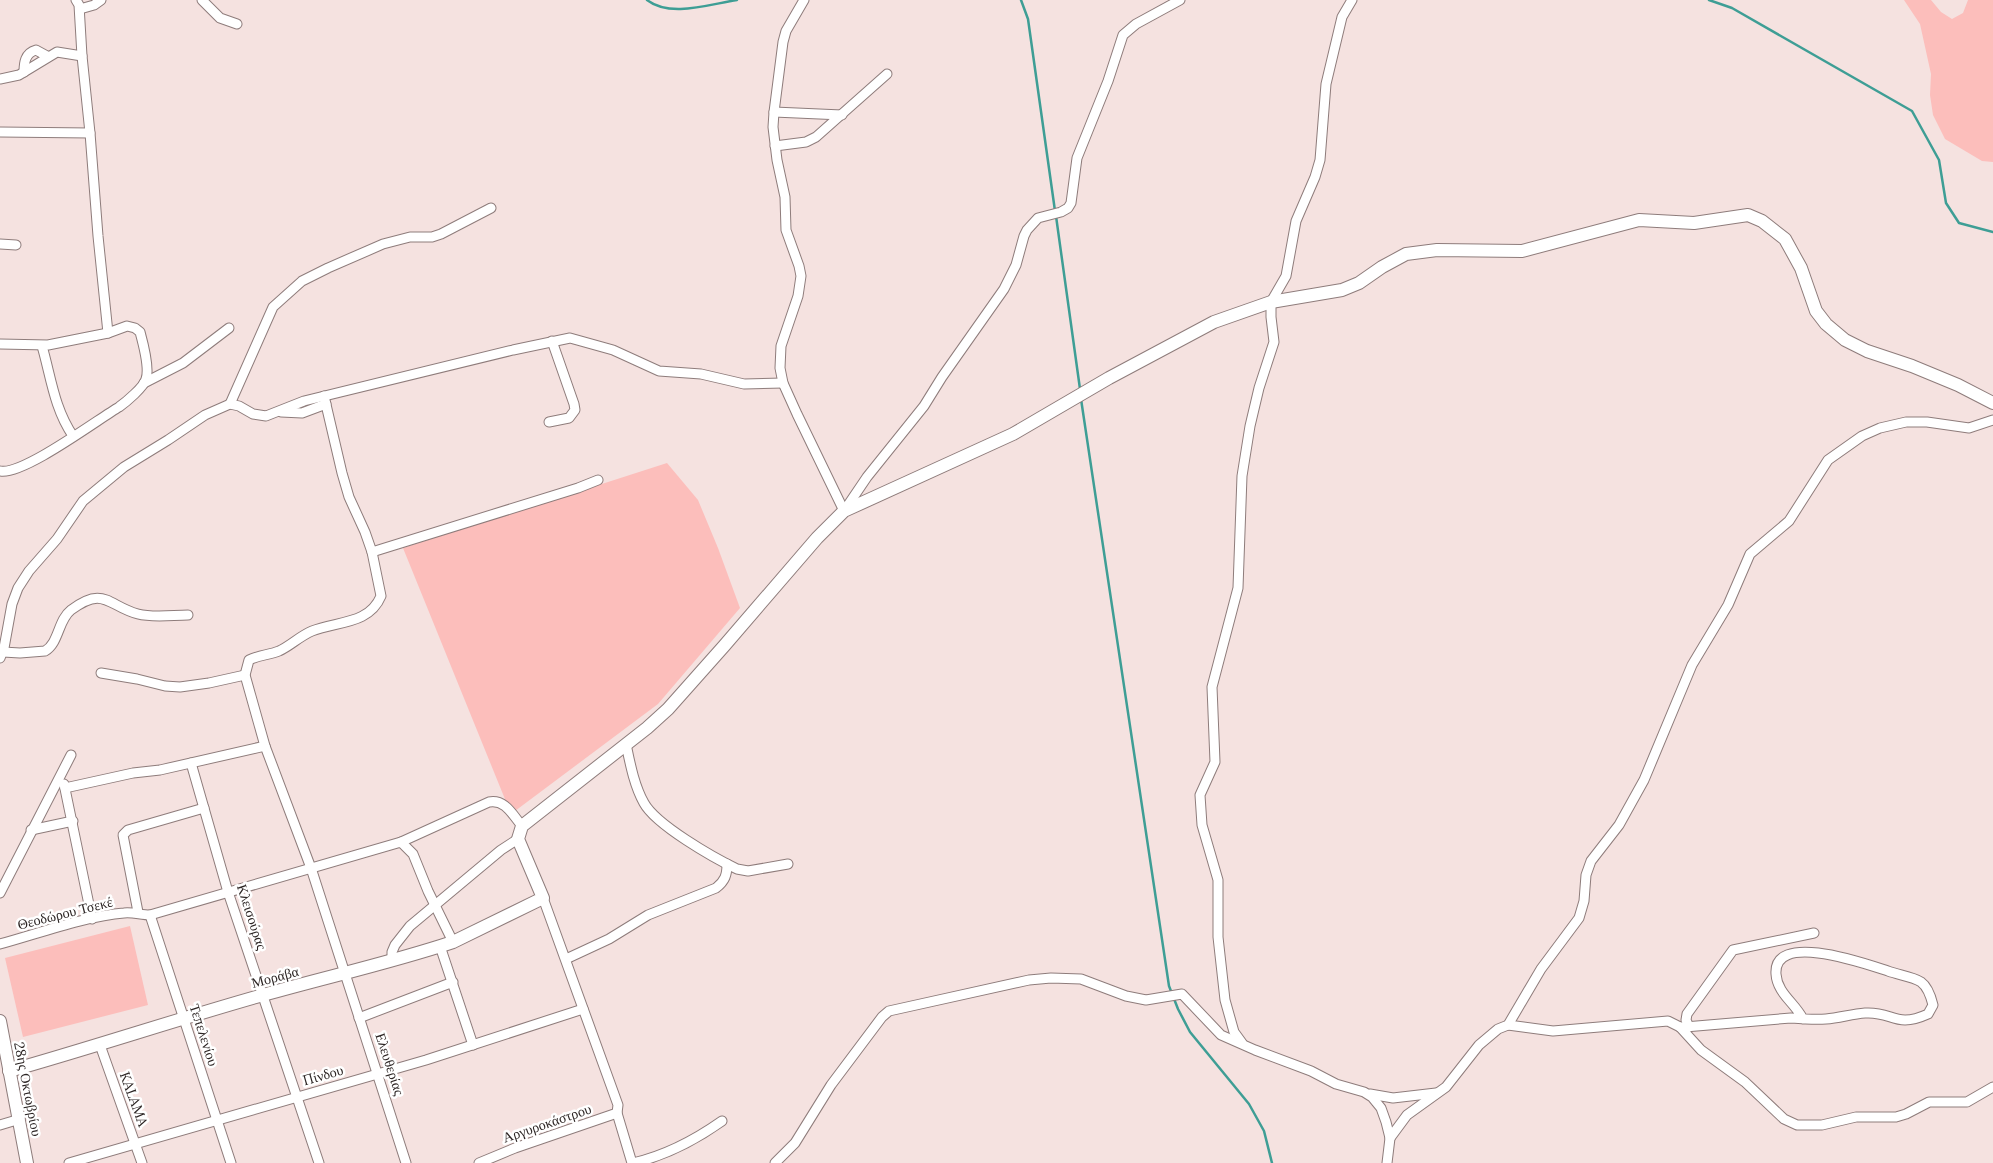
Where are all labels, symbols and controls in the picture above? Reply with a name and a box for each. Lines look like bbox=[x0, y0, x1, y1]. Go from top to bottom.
street label: Κλεισούρας bbox=[233, 882, 271, 952]
street label: Θεοδώρου Τσεκέ bbox=[16, 892, 115, 934]
street label: Μοράβα bbox=[249, 962, 301, 992]
street label: Τεπελενίου bbox=[186, 1002, 222, 1068]
street label: Ελευθερίας bbox=[371, 1031, 409, 1098]
street label: 28ης Οκτωβρίου bbox=[10, 1040, 46, 1138]
street label: Πίνδου bbox=[301, 1061, 345, 1089]
street label: KALAMA bbox=[116, 1069, 152, 1129]
street label: Αργυροκάστρου bbox=[500, 1099, 594, 1147]

